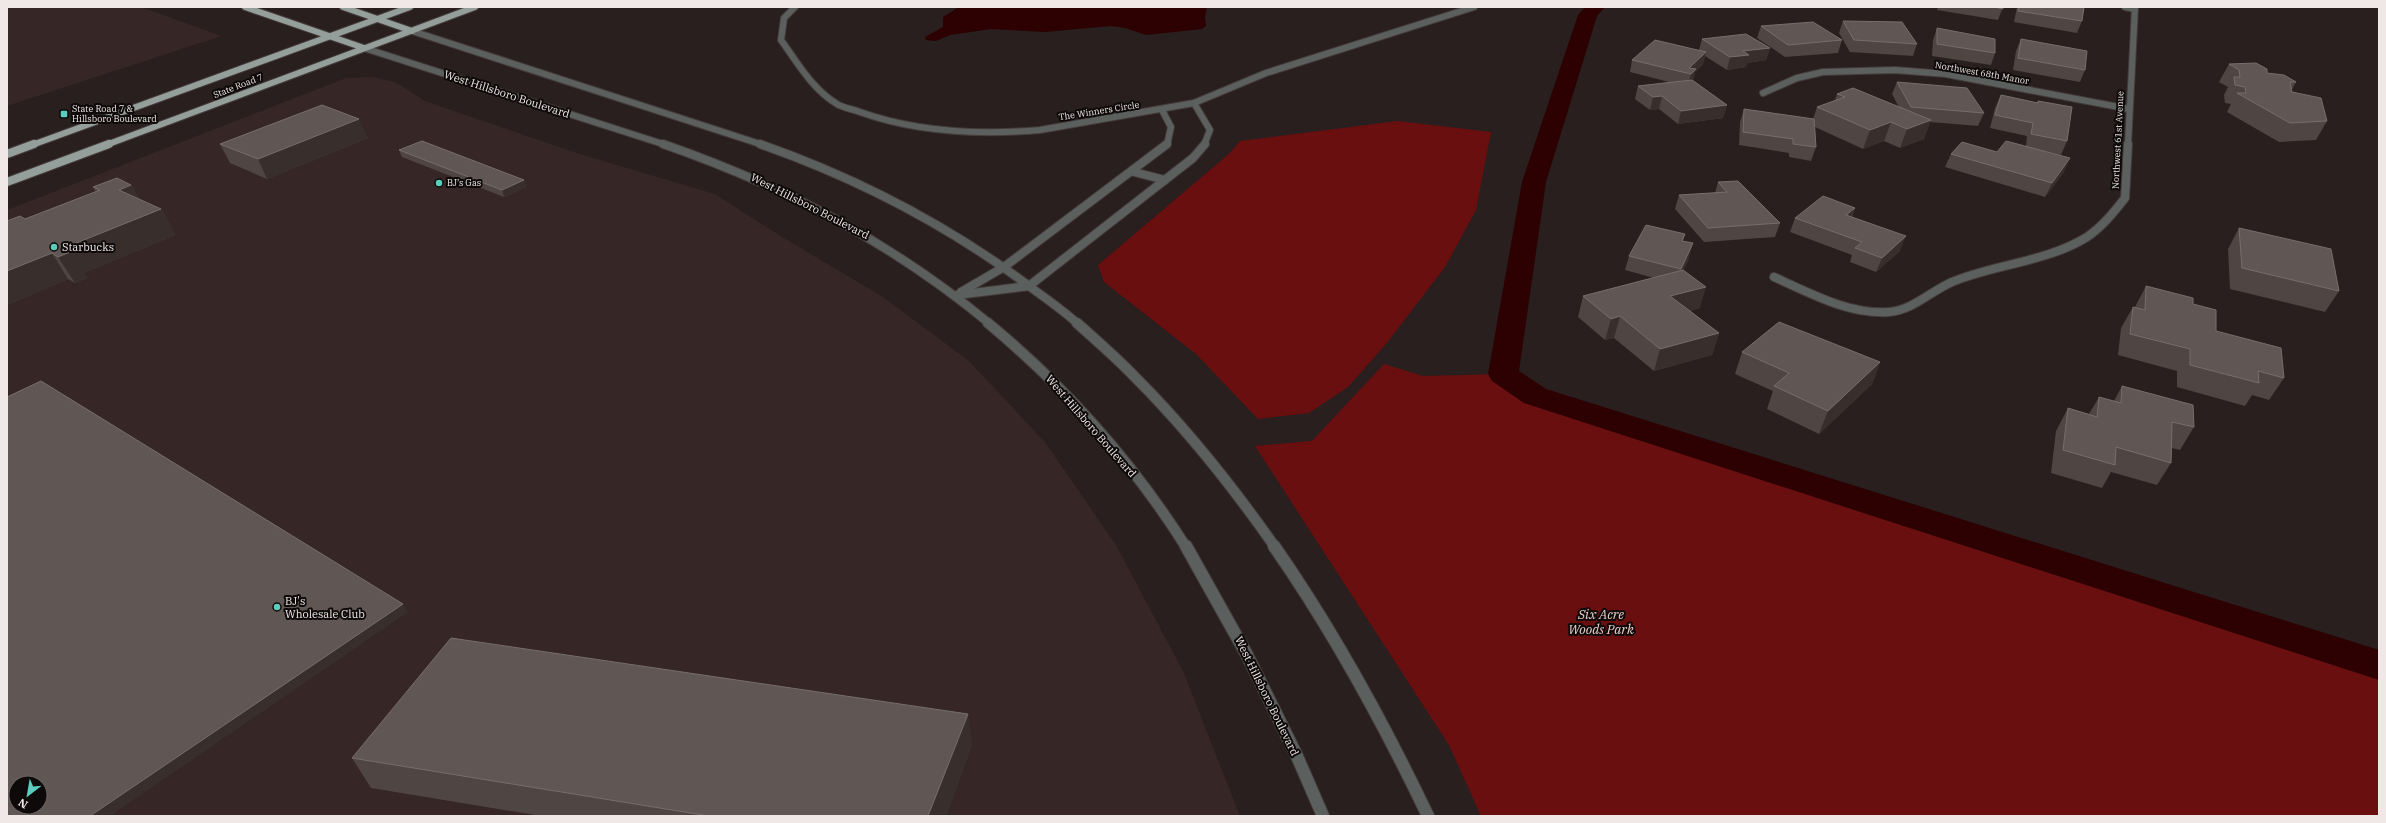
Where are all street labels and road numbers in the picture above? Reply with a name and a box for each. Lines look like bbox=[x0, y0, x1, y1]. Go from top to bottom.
street label: Northwest 68th Manor bbox=[1934, 59, 2030, 86]
street label: West Hillsboro Boulevard bbox=[442, 67, 572, 121]
street label: State Road 7 bbox=[211, 71, 264, 100]
street label: Northwest 61st Avenue bbox=[2109, 90, 2126, 189]
street label: The Winners Circle bbox=[1058, 99, 1140, 122]
street label: West Hillsboro Boulevard bbox=[748, 170, 872, 242]
street label: West Hillsboro Boulevard bbox=[1043, 372, 1140, 480]
street label: West Hillsboro Boulevard bbox=[1232, 634, 1302, 758]

